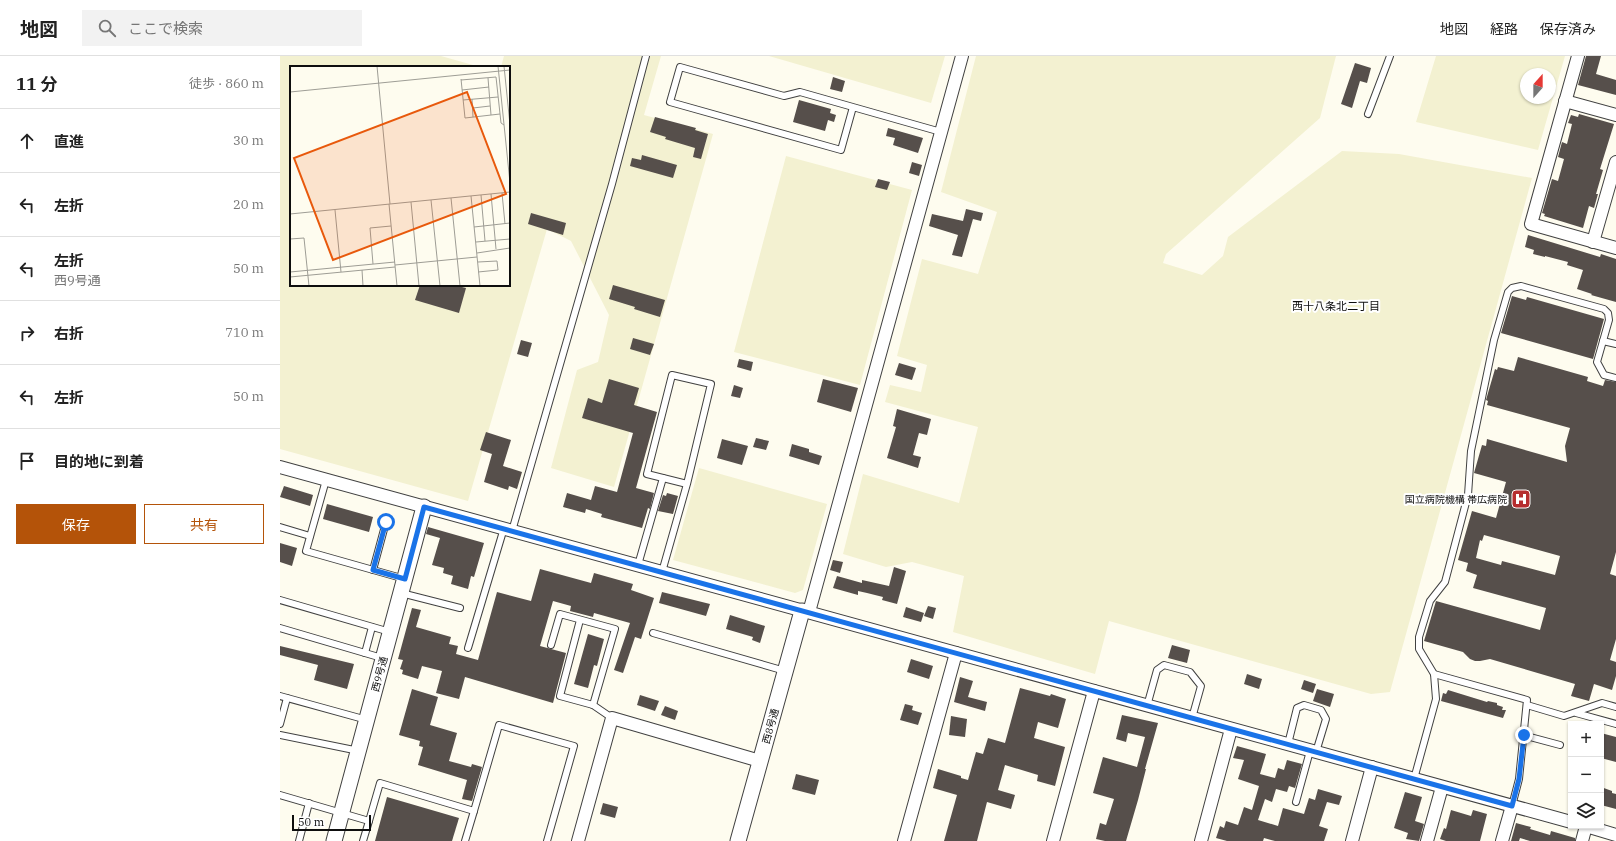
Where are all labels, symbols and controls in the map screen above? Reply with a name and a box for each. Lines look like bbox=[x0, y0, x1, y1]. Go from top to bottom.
search box bbox=[82, 10, 362, 46]
text: 地図 bbox=[20, 17, 58, 41]
icon: search bbox=[96, 17, 118, 39]
text: ここで検索 bbox=[128, 19, 203, 38]
text: 地図 bbox=[1440, 20, 1468, 38]
text: 経路 bbox=[1490, 20, 1518, 38]
text: 保存済み bbox=[1540, 20, 1596, 38]
inset map bbox=[290, 66, 510, 286]
north arrow bbox=[1520, 68, 1556, 104]
text: 11 分 bbox=[16, 73, 57, 95]
text: 徒歩 · 860 m bbox=[189, 75, 264, 92]
icon: ahead bbox=[16, 130, 38, 152]
text: 直進 bbox=[54, 132, 84, 151]
text: 30 m bbox=[233, 132, 264, 149]
icon: left bbox=[16, 194, 38, 216]
text: 左折 bbox=[54, 196, 84, 215]
text: 20 m bbox=[233, 196, 264, 213]
text: 左折 bbox=[54, 251, 84, 270]
icon: left bbox=[16, 258, 38, 280]
text: 50 m bbox=[233, 260, 264, 277]
text: 西9号通 bbox=[54, 272, 101, 289]
district label: 西十八条北二丁目 bbox=[1292, 299, 1380, 313]
icon: right bbox=[16, 322, 38, 344]
text: 右折 bbox=[54, 324, 84, 343]
text: 710 m bbox=[225, 324, 264, 341]
icon: left bbox=[16, 386, 38, 408]
text: 左折 bbox=[54, 388, 84, 407]
text: 50 m bbox=[233, 388, 264, 405]
icon: arrive bbox=[16, 450, 38, 472]
text: 目的地に到着 bbox=[54, 452, 144, 471]
hospital icon: 国立病院機構 帯広病院 bbox=[1510, 488, 1532, 510]
place label: 国立病院機構 帯広病院 bbox=[1405, 493, 1507, 506]
button: 保存 bbox=[16, 504, 136, 544]
button: 共有 bbox=[144, 504, 264, 544]
route start bbox=[377, 513, 395, 531]
street label: 西9号通 bbox=[369, 655, 390, 693]
street label: 西8号通 bbox=[759, 707, 782, 745]
map controls bbox=[1568, 721, 1604, 829]
button: + bbox=[1568, 721, 1604, 757]
route end bbox=[1515, 726, 1533, 744]
button: − bbox=[1568, 757, 1604, 793]
button: layers bbox=[1568, 793, 1604, 829]
scale bar bbox=[292, 813, 371, 832]
text: 50 m bbox=[298, 815, 324, 829]

